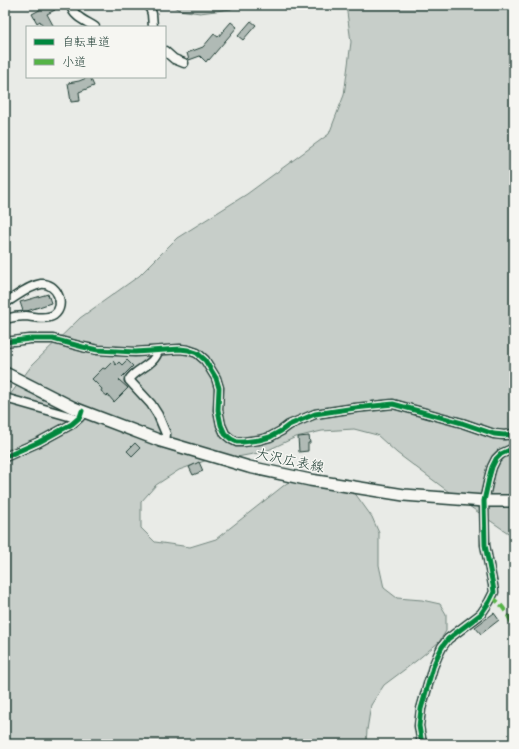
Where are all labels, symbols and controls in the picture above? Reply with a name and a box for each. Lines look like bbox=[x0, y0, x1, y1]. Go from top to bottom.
legend bbox=[26, 26, 166, 78]
text: 自転車道 bbox=[62, 35, 110, 51]
text: 小道 bbox=[62, 55, 86, 71]
street label: 大沢広表線 bbox=[254, 445, 326, 477]

